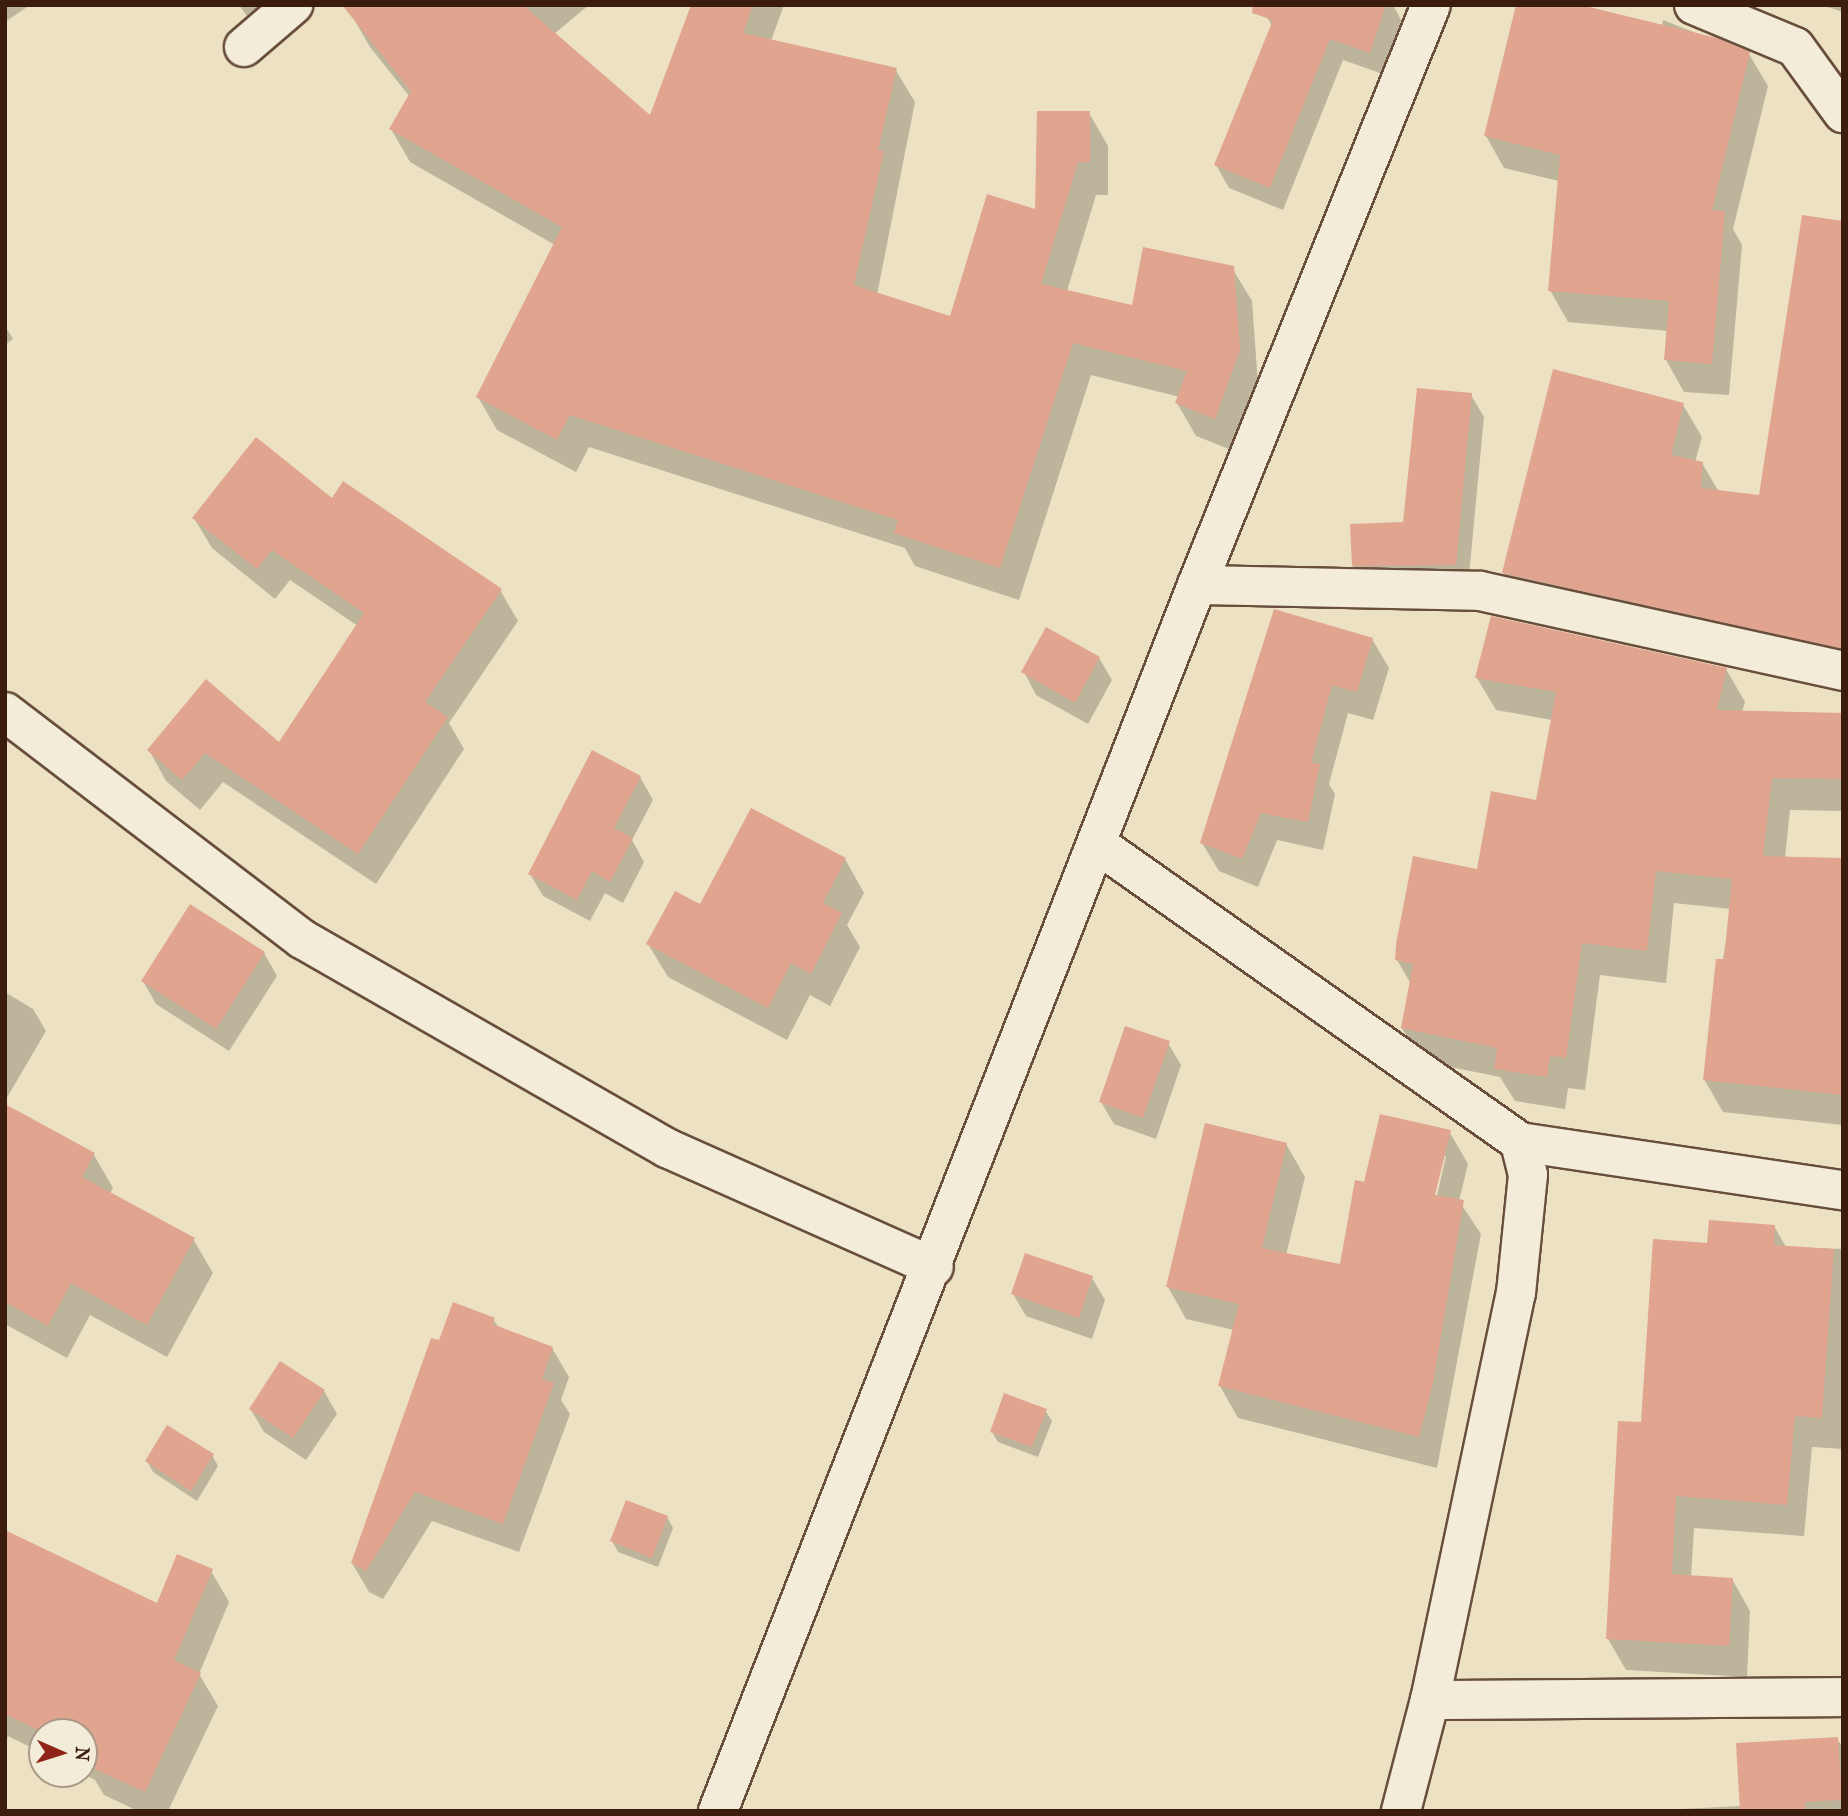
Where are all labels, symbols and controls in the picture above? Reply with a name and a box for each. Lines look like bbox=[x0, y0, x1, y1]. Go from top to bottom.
north arrow bbox=[28, 1718, 98, 1788]
text: N bbox=[71, 1746, 93, 1762]

